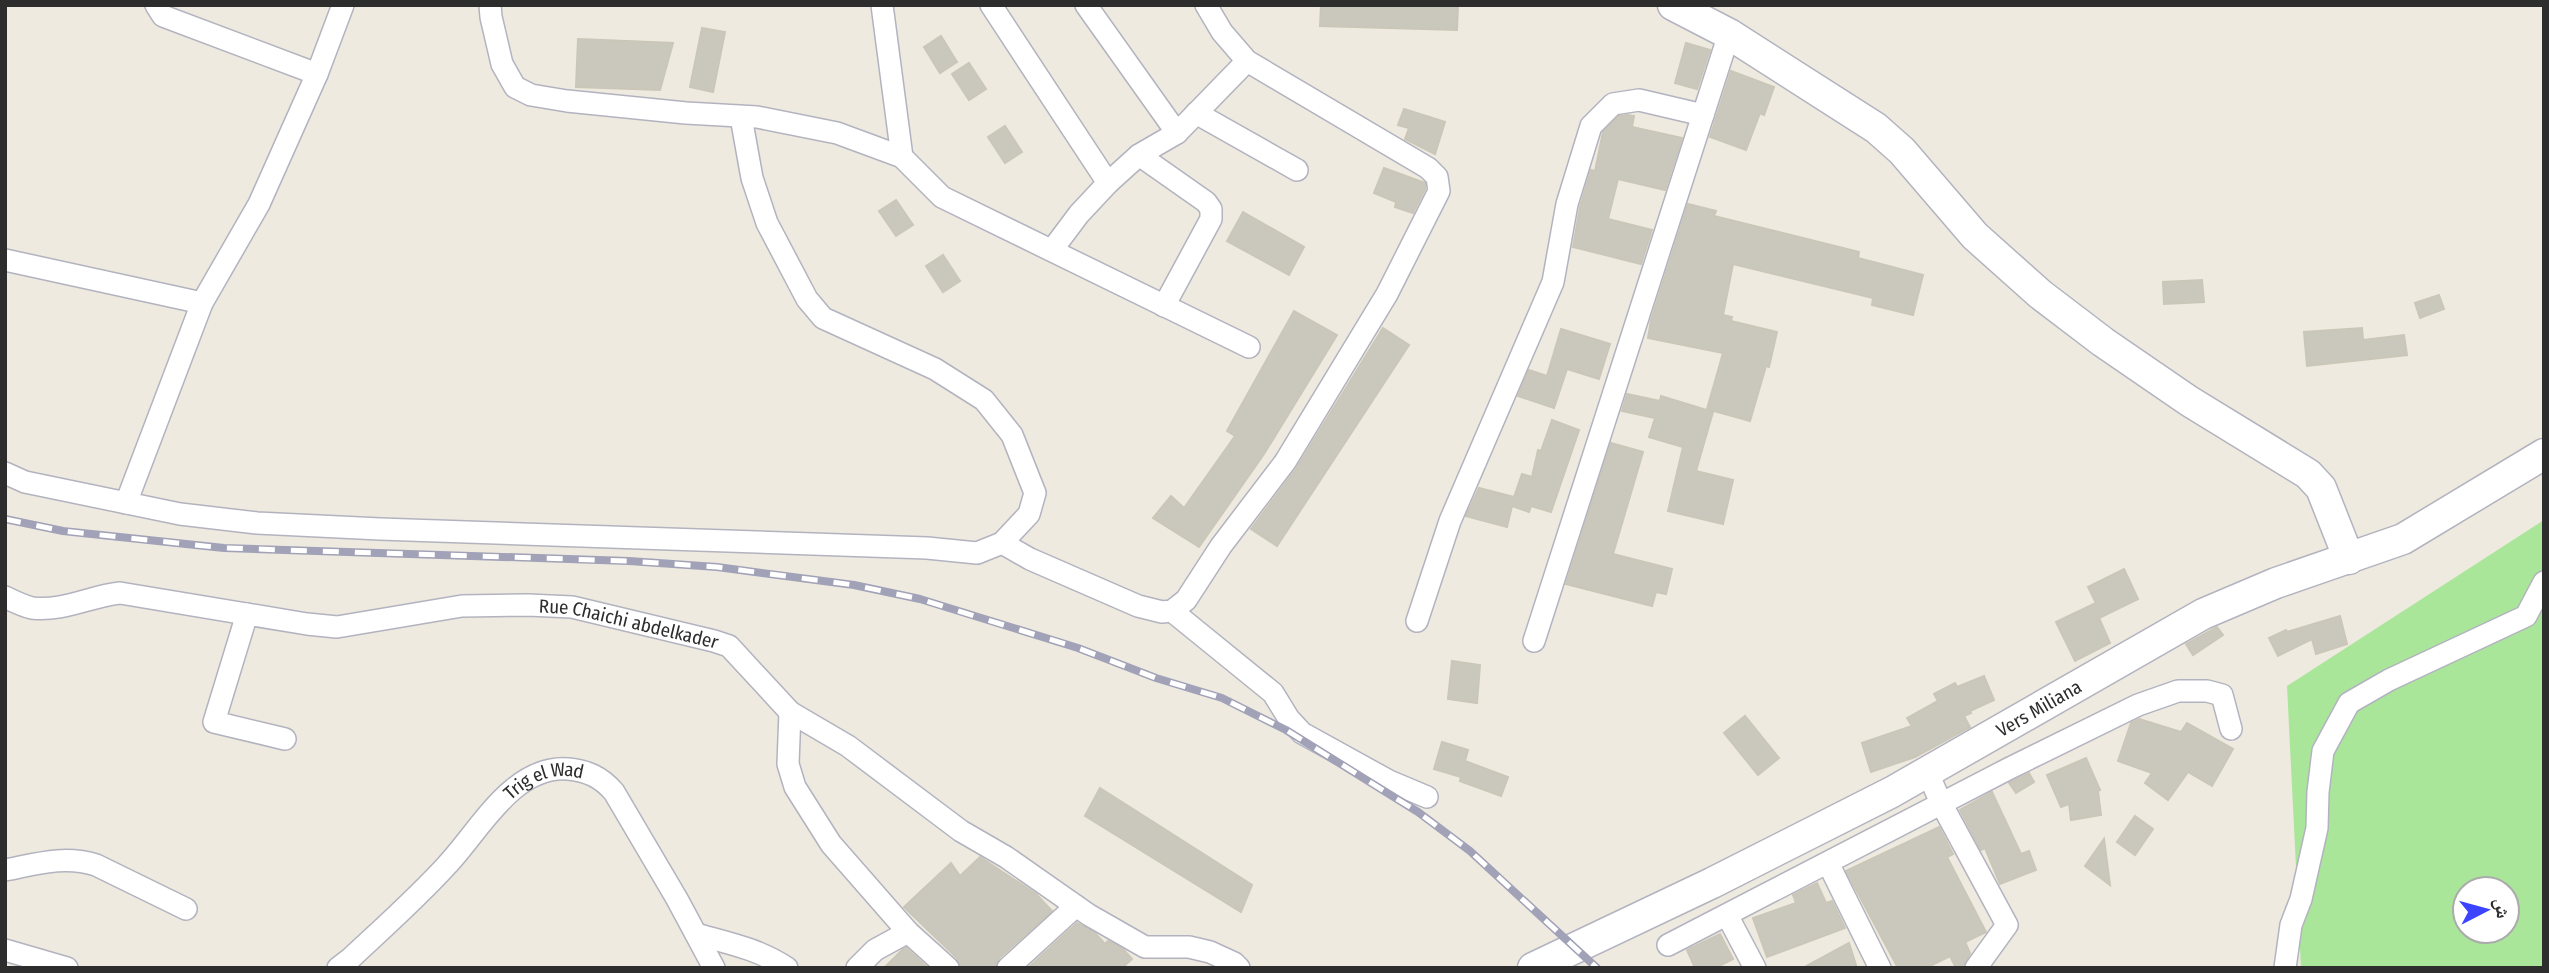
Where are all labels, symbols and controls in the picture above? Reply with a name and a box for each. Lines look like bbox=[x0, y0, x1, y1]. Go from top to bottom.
street label: Rue Chaichi abdelkader bbox=[538, 595, 722, 654]
street label: Vers Miliana bbox=[1992, 675, 2086, 742]
street label: Trig el Wad bbox=[499, 757, 586, 804]
north arrow bbox=[2451, 875, 2521, 945]
text: ش bbox=[2490, 897, 2515, 920]

